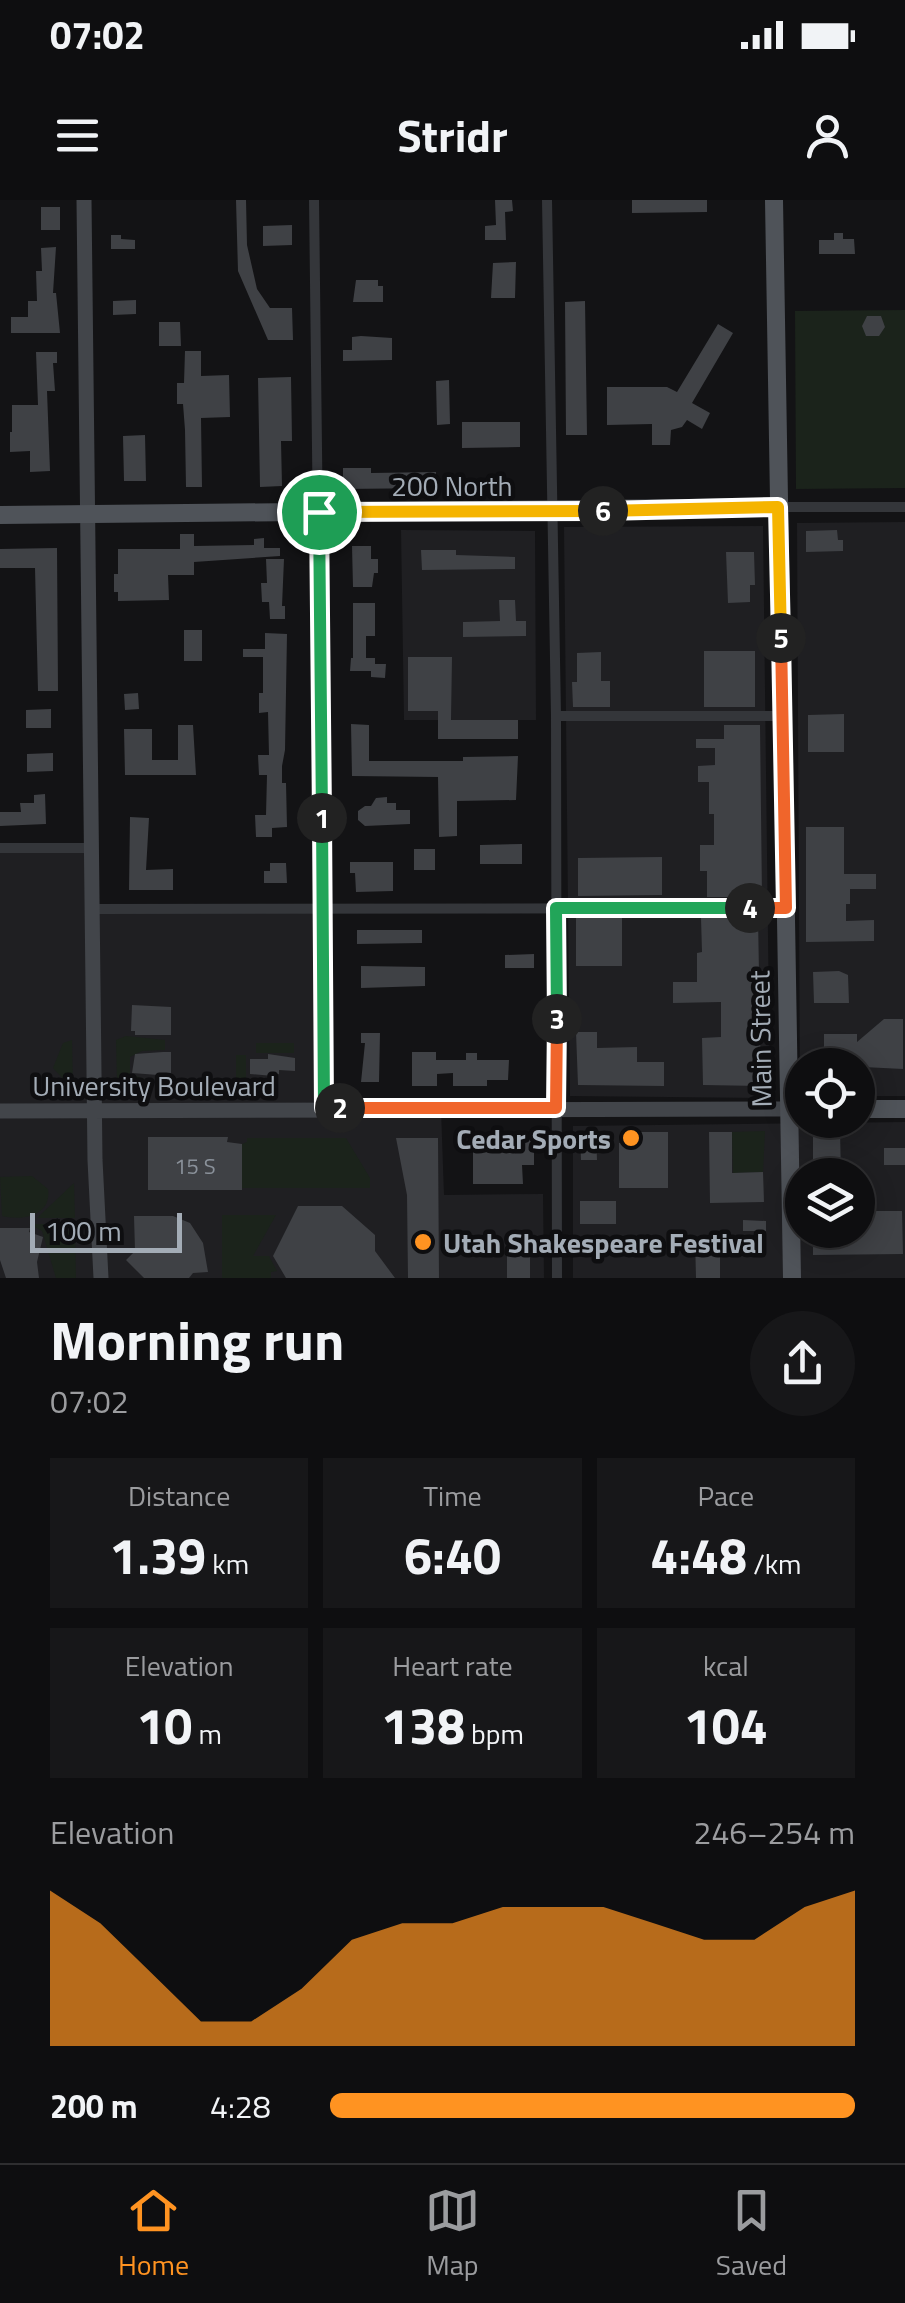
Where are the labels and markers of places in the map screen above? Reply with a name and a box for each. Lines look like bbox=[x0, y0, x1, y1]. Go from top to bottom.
pin bbox=[277, 470, 362, 555]
pin: 6 bbox=[578, 486, 628, 536]
pin: 5 bbox=[756, 613, 806, 663]
pin: 1 bbox=[297, 793, 347, 843]
pin: 4 bbox=[725, 883, 775, 933]
pin: 3 bbox=[532, 994, 582, 1044]
pin: 2 bbox=[315, 1083, 365, 1133]
place label: Cedar Sports bbox=[456, 1117, 611, 1160]
marker: Cedar Sports bbox=[620, 1127, 642, 1149]
place label: Utah Shakespeare Festival bbox=[443, 1221, 764, 1264]
marker: Utah Shakespeare Festival bbox=[412, 1231, 434, 1253]

